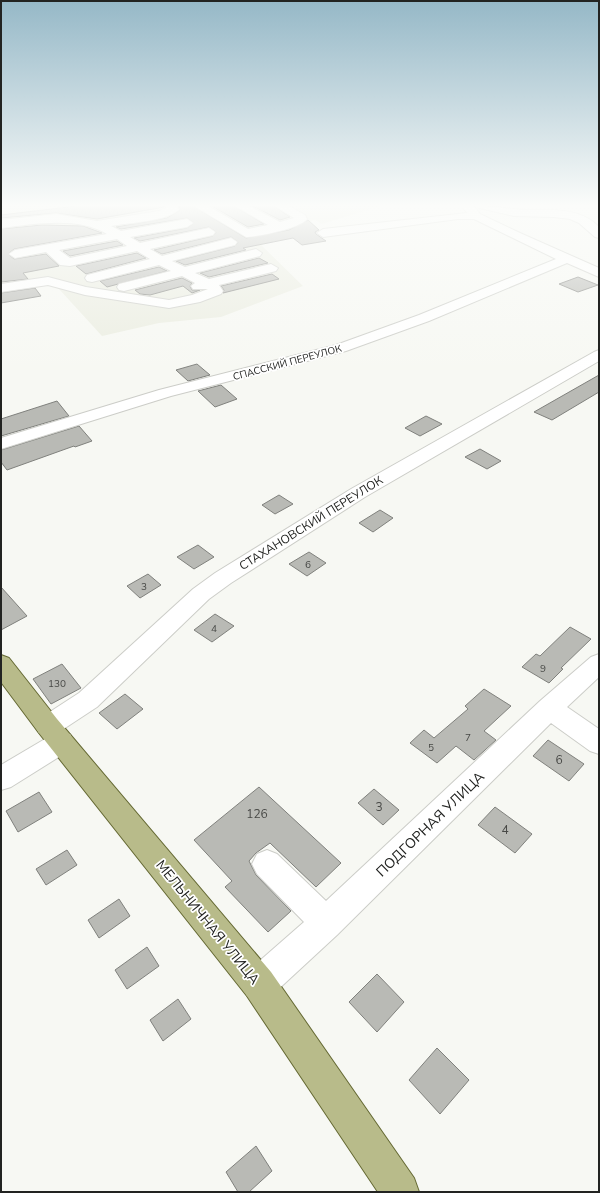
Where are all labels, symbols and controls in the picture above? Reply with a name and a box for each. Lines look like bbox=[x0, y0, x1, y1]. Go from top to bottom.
street label: СПАССКИЙ ПЕРЕУЛОК bbox=[231, 342, 344, 384]
street label: СТАХАНОВСКИЙ ПЕРЕУЛОК bbox=[236, 472, 386, 574]
house number: 6 bbox=[305, 558, 311, 572]
house number: 3 bbox=[141, 580, 147, 594]
house number: 4 bbox=[211, 622, 217, 636]
house number: 9 bbox=[540, 662, 546, 676]
house number: 130 bbox=[48, 677, 66, 691]
house number: 7 bbox=[465, 731, 471, 745]
house number: 5 bbox=[428, 741, 434, 755]
house number: 6 bbox=[555, 752, 563, 768]
street label: ПОДГОРНАЯ УЛИЦА bbox=[372, 768, 489, 881]
house number: 3 bbox=[375, 799, 383, 815]
house number: 126 bbox=[246, 806, 268, 822]
house number: 4 bbox=[501, 822, 509, 838]
street label: МЕЛЬНИЧНАЯ УЛИЦА bbox=[151, 856, 264, 989]

